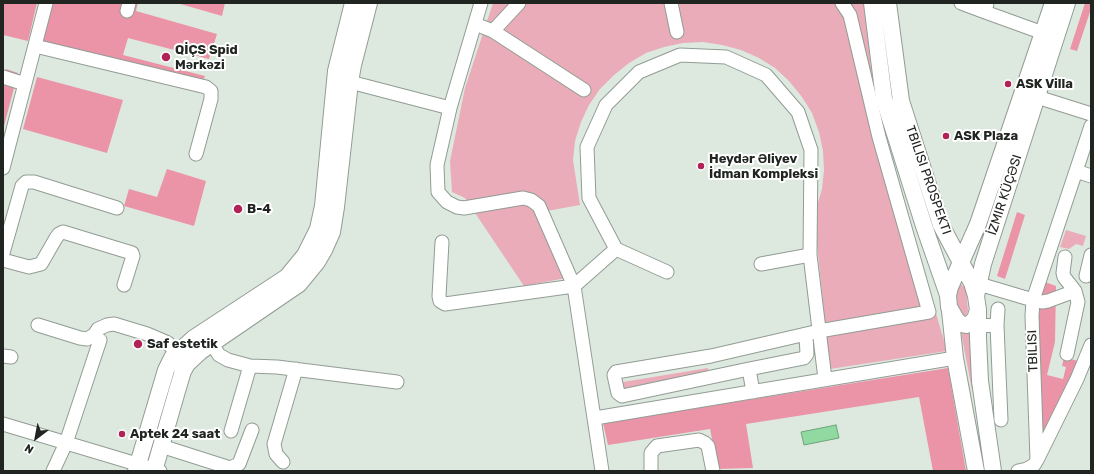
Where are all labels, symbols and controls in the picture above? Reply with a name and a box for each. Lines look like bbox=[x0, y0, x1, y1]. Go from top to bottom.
place label: QİÇS Spid Mərkəzi bbox=[175, 42, 238, 73]
marker: QİÇS Spid Mərkəzi bbox=[160, 51, 172, 63]
place label: ASK Villa bbox=[1016, 76, 1073, 92]
marker: ASK Villa bbox=[1003, 79, 1013, 89]
street label: TBILISI PROSPEKTI bbox=[902, 123, 954, 237]
place label: ASK Plaza bbox=[954, 128, 1018, 144]
marker: ASK Plaza bbox=[941, 131, 951, 141]
place label: Heydər Əliyev İdman Kompleksi bbox=[709, 151, 818, 182]
street label: İZMIR KÜÇƏSI bbox=[985, 153, 1025, 237]
marker: Heydər Əliyev İdman Kompleksi bbox=[696, 161, 706, 171]
place label: B-4 bbox=[247, 201, 271, 217]
marker: B-4 bbox=[232, 203, 244, 215]
street label: TBILISI bbox=[1024, 330, 1042, 372]
place label: Saf estetik bbox=[147, 336, 218, 352]
marker: Saf estetik bbox=[132, 338, 144, 350]
north arrow bbox=[16, 418, 56, 458]
place label: Aptek 24 saat bbox=[130, 426, 220, 442]
marker: Aptek 24 saat bbox=[117, 429, 127, 439]
text: N bbox=[23, 441, 36, 456]

